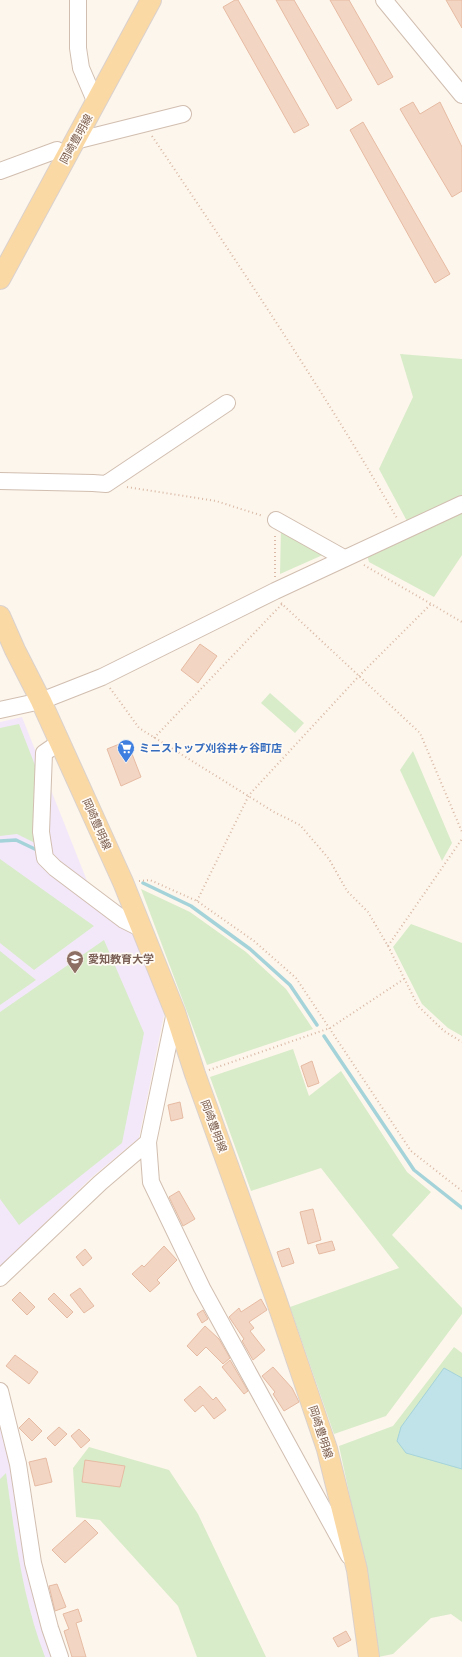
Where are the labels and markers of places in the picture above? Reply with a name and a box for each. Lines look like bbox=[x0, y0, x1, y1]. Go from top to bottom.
supermarket icon: ミニストップ刈谷井ヶ谷町店 bbox=[116, 738, 136, 763]
place label: ミニストップ刈谷井ヶ谷町店 bbox=[139, 741, 282, 755]
school or university icon: 愛知教育大学 bbox=[65, 949, 85, 974]
place label: 愛知教育大学 bbox=[88, 952, 154, 966]

